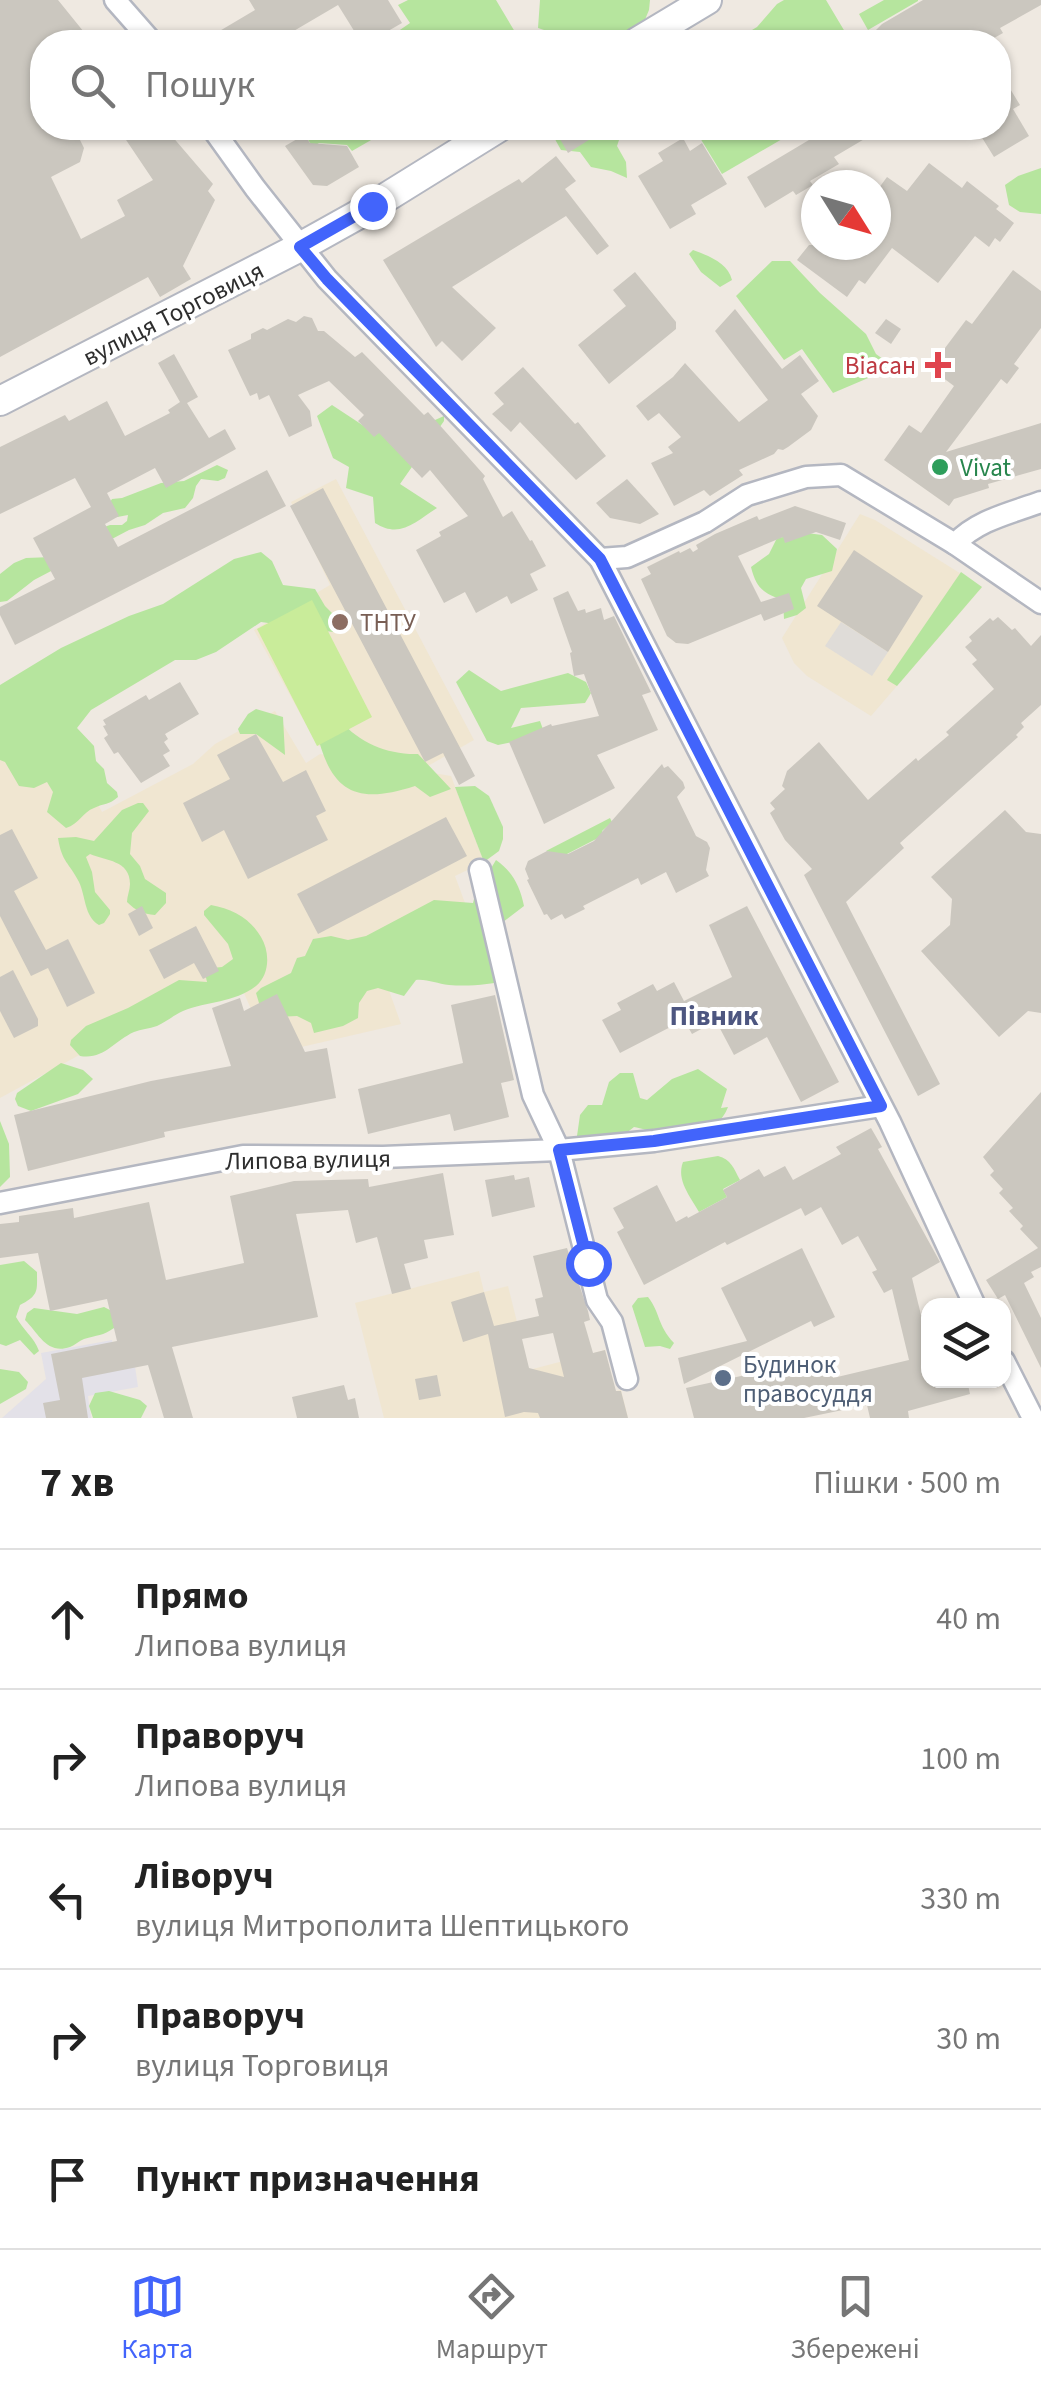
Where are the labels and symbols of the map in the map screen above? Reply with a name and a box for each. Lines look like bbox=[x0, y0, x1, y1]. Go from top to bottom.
north arrow bbox=[801, 170, 891, 260]
route end bbox=[350, 184, 396, 230]
street label: вулиця Торговиця bbox=[77, 253, 270, 375]
place label: Віасан bbox=[845, 348, 916, 384]
marker: Віасан bbox=[925, 352, 951, 378]
place label: Vivat bbox=[960, 450, 1011, 486]
marker: Vivat bbox=[929, 456, 951, 478]
place label: ТНТУ bbox=[360, 605, 416, 641]
marker: ТНТУ bbox=[329, 611, 351, 633]
district label: Півник bbox=[669, 996, 759, 1036]
street label: Липова вулиця bbox=[225, 1141, 391, 1179]
route start bbox=[566, 1241, 612, 1287]
place label: Будинок правосуддя bbox=[743, 1347, 873, 1412]
marker: Будинок правосуддя bbox=[712, 1367, 734, 1389]

